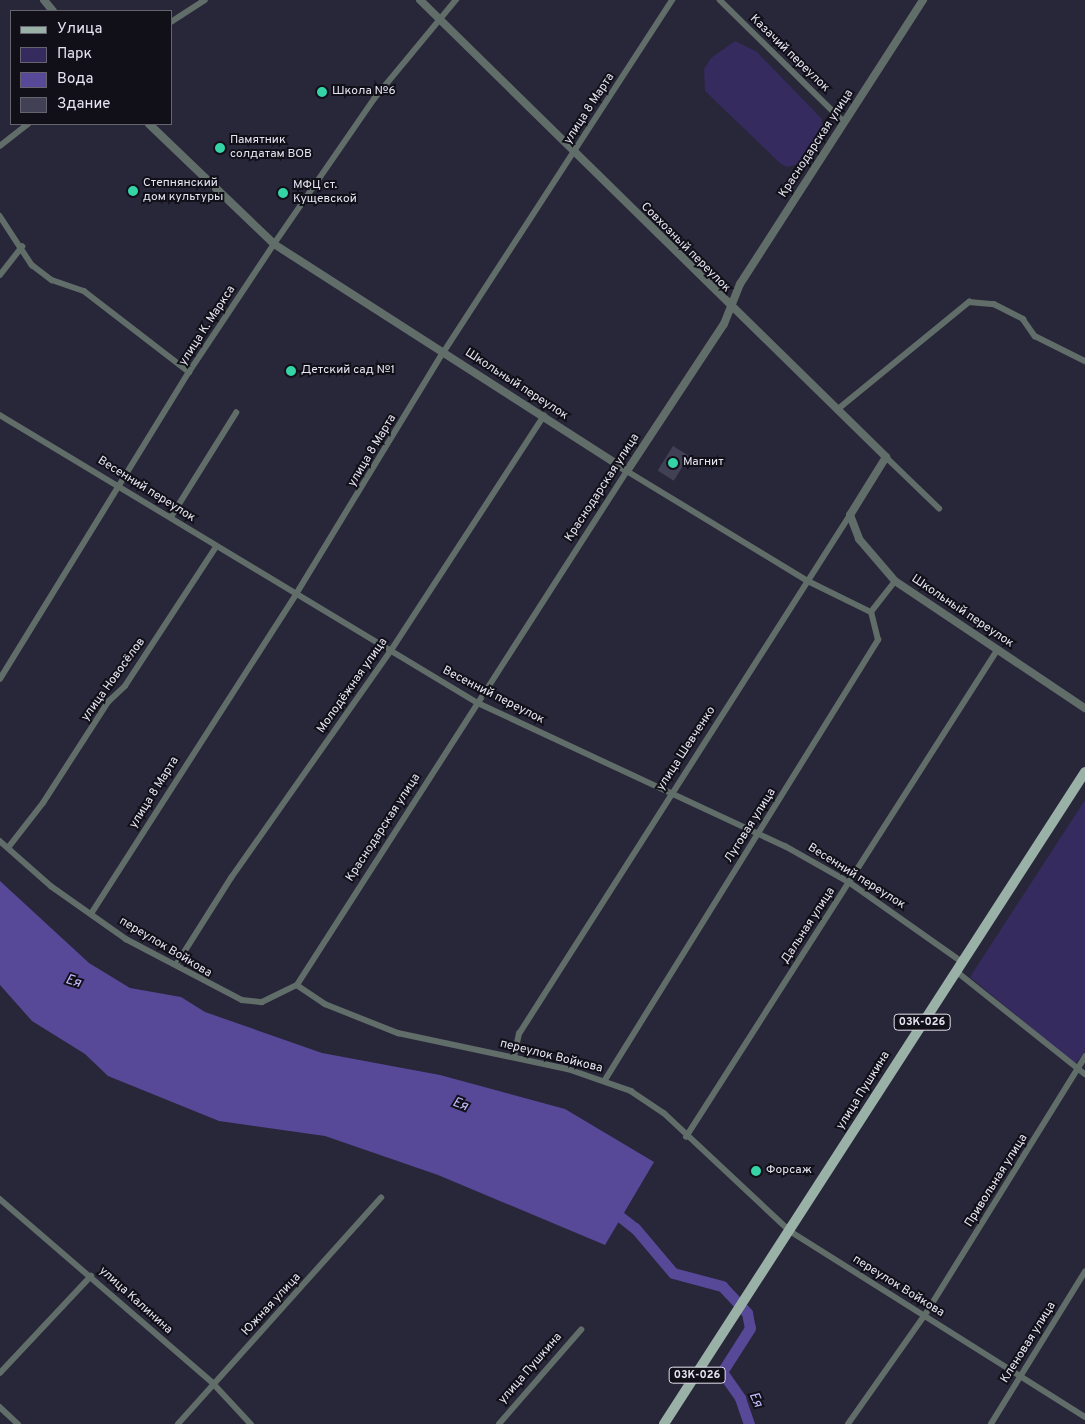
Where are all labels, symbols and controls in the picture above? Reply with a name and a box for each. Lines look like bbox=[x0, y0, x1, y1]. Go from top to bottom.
legend bbox=[10, 10, 172, 125]
street label: Казачий переулок bbox=[746, 12, 832, 96]
text: Улица bbox=[57, 20, 102, 39]
text: Парк bbox=[57, 45, 92, 64]
text: Вода bbox=[57, 70, 93, 89]
street label: улица 8 Марта bbox=[562, 71, 618, 147]
place label: Школа №6 bbox=[332, 85, 396, 99]
marker: Школа №6 bbox=[316, 86, 328, 98]
street label: Краснодарская улица bbox=[777, 87, 857, 201]
text: Здание bbox=[57, 95, 110, 114]
place label: Памятник солдатам ВОВ bbox=[230, 134, 312, 162]
marker: Памятник солдатам ВОВ bbox=[214, 142, 226, 154]
place label: Степнянский дом культуры bbox=[143, 177, 223, 205]
place label: МФЦ ст. Кущевской bbox=[293, 179, 357, 207]
marker: Степнянский дом культуры bbox=[127, 185, 139, 197]
marker: МФЦ ст. Кущевской bbox=[277, 187, 289, 199]
street label: Совхозный переулок bbox=[637, 200, 733, 296]
street label: улица К. Маркса bbox=[177, 283, 239, 369]
street label: Школьный переулок bbox=[462, 346, 570, 424]
place label: Детский сад №1 bbox=[301, 364, 395, 378]
marker: Детский сад №1 bbox=[285, 365, 297, 377]
street label: улица 8 Марта bbox=[346, 412, 400, 490]
street label: Краснодарская улица bbox=[563, 431, 643, 545]
street label: Весенний переулок bbox=[94, 454, 198, 526]
place label: Магнит bbox=[683, 456, 724, 470]
marker: Магнит bbox=[667, 457, 679, 469]
street label: Школьный переулок bbox=[908, 572, 1016, 652]
street label: улица Новосёлов bbox=[79, 636, 149, 724]
street label: Молодёжная улица bbox=[315, 636, 391, 736]
street label: Весенний переулок bbox=[440, 664, 546, 728]
street label: улица Шевченко bbox=[654, 704, 720, 794]
street label: улица 8 Марта bbox=[127, 754, 183, 832]
street label: Краснодарская улица bbox=[344, 771, 424, 885]
street label: Луговая улица bbox=[722, 786, 780, 866]
street label: Весенний переулок bbox=[804, 841, 908, 913]
street label: Дальная улица bbox=[779, 885, 839, 967]
street label: переулок Войкова bbox=[116, 915, 214, 981]
water label: Ея bbox=[63, 972, 83, 992]
road number: 03К-026 bbox=[893, 1014, 951, 1030]
street label: переулок Войкова bbox=[498, 1037, 604, 1077]
street label: улица Пушкина bbox=[834, 1049, 894, 1133]
water label: Ея bbox=[450, 1094, 470, 1116]
street label: Привольная улица bbox=[963, 1132, 1031, 1230]
place label: Форсаж bbox=[766, 1164, 812, 1178]
marker: Форсаж bbox=[750, 1165, 762, 1177]
street label: переулок Войкова bbox=[850, 1253, 946, 1321]
street label: улица Калинина bbox=[95, 1264, 175, 1338]
street label: Южная улица bbox=[239, 1271, 305, 1339]
street label: Кленовая улица bbox=[998, 1300, 1060, 1386]
street label: улица Пушкина bbox=[496, 1331, 566, 1407]
road number: 03К-026 bbox=[668, 1366, 726, 1384]
water label: Ея bbox=[744, 1390, 766, 1410]

